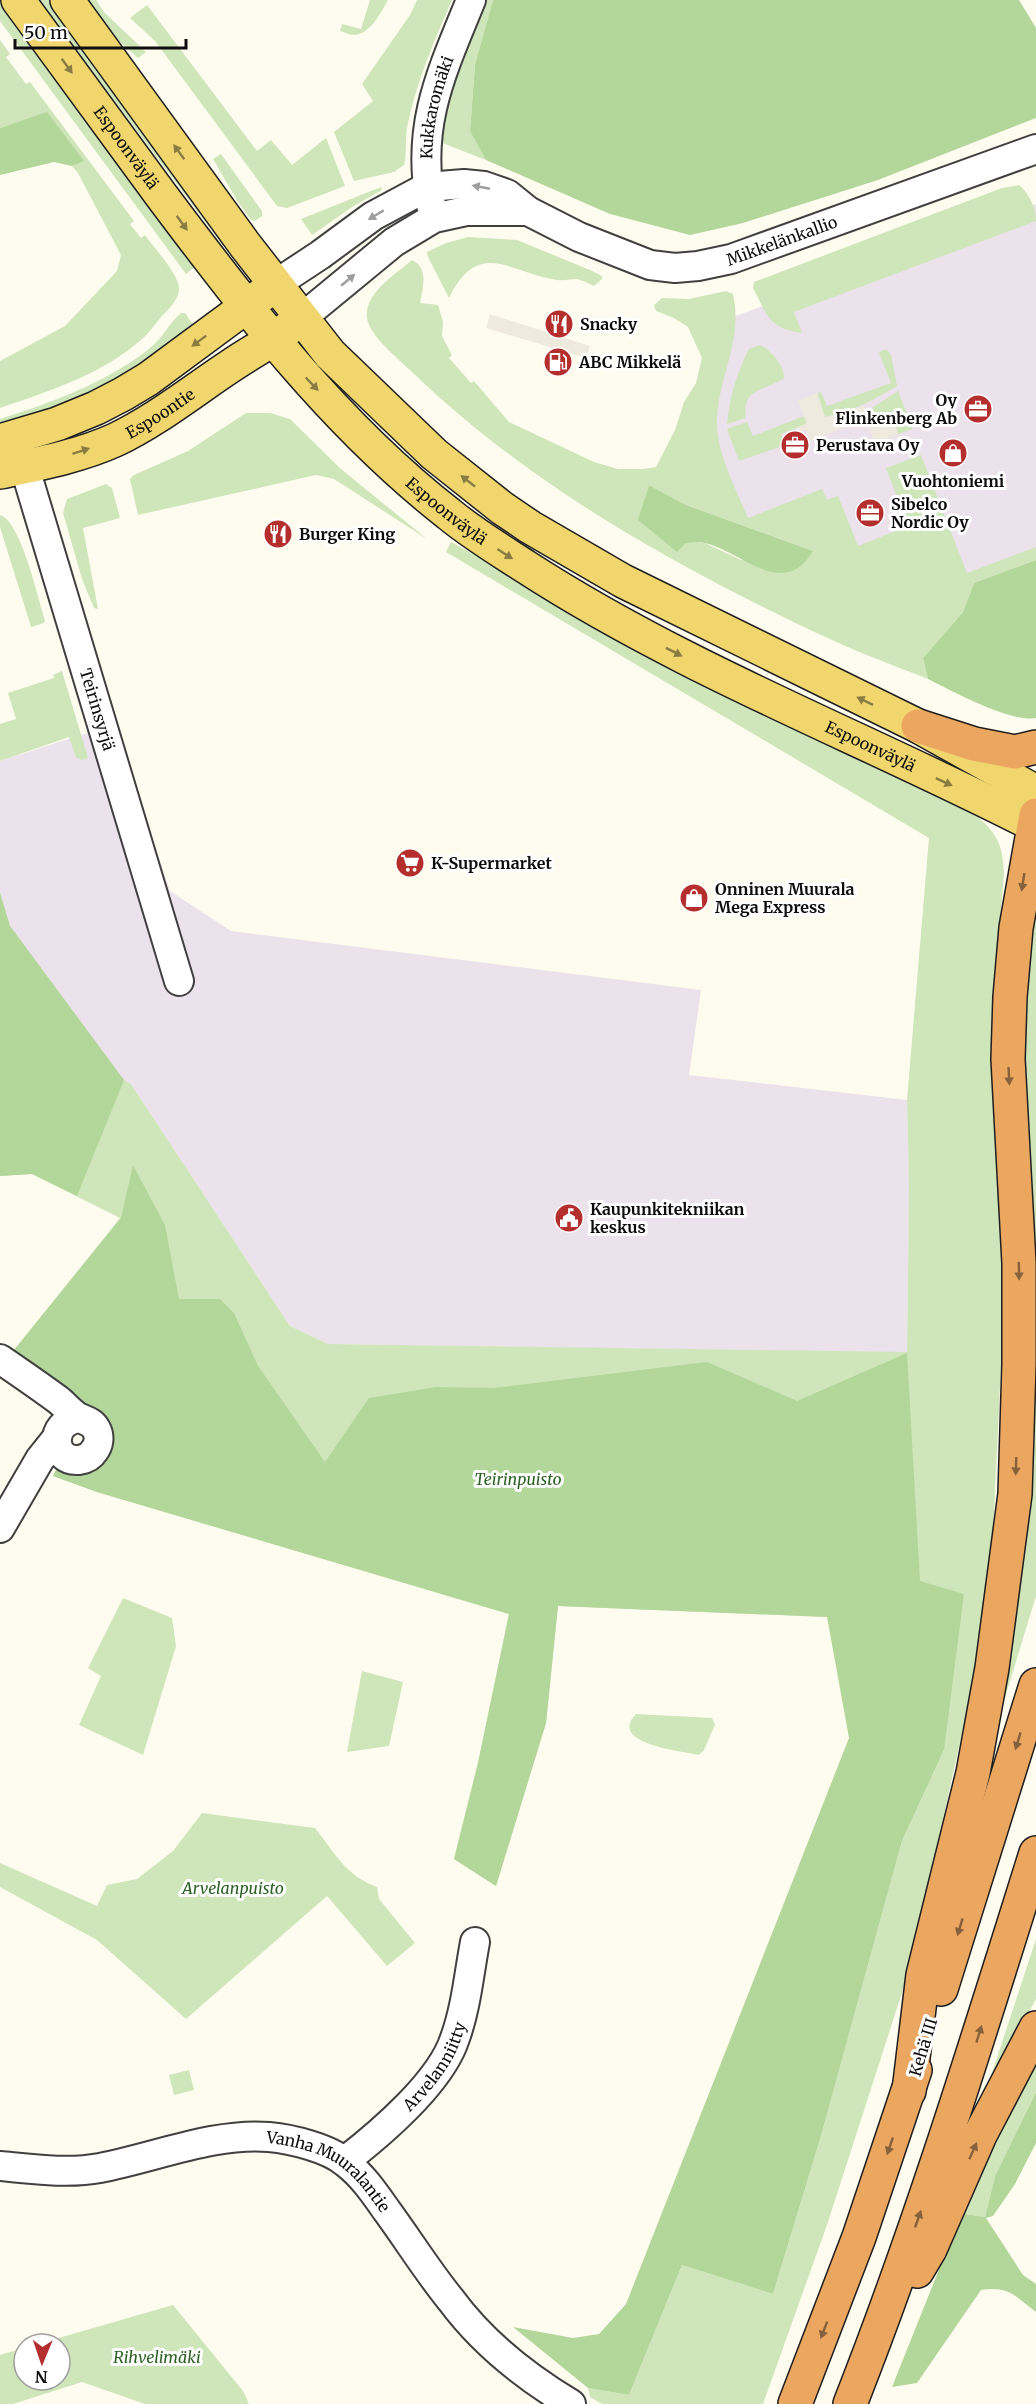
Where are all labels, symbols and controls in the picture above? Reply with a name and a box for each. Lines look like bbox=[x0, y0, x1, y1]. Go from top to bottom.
scale bar bbox=[15, 12, 186, 50]
text: 50 m bbox=[24, 21, 68, 44]
street label: Kukkaromäki bbox=[416, 53, 457, 159]
one-way arrow bbox=[60, 59, 72, 74]
street label: Espoonväylä bbox=[90, 102, 163, 193]
one-way arrow bbox=[173, 145, 185, 161]
one-way arrow bbox=[471, 182, 490, 191]
one-way arrow bbox=[368, 209, 384, 220]
street label: Mikkelänkallio bbox=[724, 211, 840, 270]
one-way arrow bbox=[176, 216, 188, 231]
one-way arrow bbox=[340, 274, 355, 287]
restaurant icon: Snacky bbox=[543, 308, 575, 340]
place label: Snacky bbox=[580, 314, 638, 334]
one-way arrow bbox=[192, 334, 207, 346]
fuel station icon: ABC Mikkelä bbox=[542, 346, 574, 378]
place label: ABC Mikkelä bbox=[578, 352, 681, 372]
one-way arrow bbox=[304, 377, 318, 391]
street label: Espoontie bbox=[122, 384, 198, 443]
place label: Oy Flinkenberg Ab bbox=[835, 390, 958, 428]
office icon: Oy Flinkenberg Ab bbox=[962, 393, 994, 425]
office icon: Perustava Oy bbox=[779, 429, 811, 461]
place label: Perustava Oy bbox=[816, 435, 920, 455]
shop icon: Vuohtoniemi bbox=[937, 437, 969, 469]
one-way arrow bbox=[72, 446, 90, 456]
place label: Vuohtoniemi bbox=[901, 471, 1005, 491]
street label: Espoonväylä bbox=[402, 473, 491, 549]
one-way arrow bbox=[460, 475, 476, 488]
place label: Sibelco Nordic Oy bbox=[891, 494, 969, 532]
office icon: Sibelco Nordic Oy bbox=[854, 497, 886, 529]
restaurant icon: Burger King bbox=[262, 518, 294, 550]
place label: Burger King bbox=[299, 524, 395, 544]
one-way arrow bbox=[497, 548, 514, 559]
one-way arrow bbox=[665, 647, 682, 657]
street label: Teirinsyrjä bbox=[76, 666, 119, 753]
one-way arrow bbox=[856, 696, 874, 706]
street label: Espoonväylä bbox=[822, 716, 919, 776]
one-way arrow bbox=[935, 778, 952, 787]
supermarket icon: K-Supermarket bbox=[394, 847, 426, 879]
place label: K-Supermarket bbox=[431, 853, 552, 873]
one-way arrow bbox=[1019, 873, 1028, 892]
place label: Onninen Muurala Mega Express bbox=[715, 879, 855, 917]
shop icon: Onninen Muurala Mega Express bbox=[678, 882, 710, 914]
one-way arrow bbox=[1004, 1066, 1013, 1085]
place label: Kaupunkitekniikan keskus bbox=[590, 1199, 745, 1237]
public building icon: Kaupunkitekniikan keskus bbox=[553, 1202, 585, 1234]
one-way arrow bbox=[1014, 1261, 1023, 1280]
one-way arrow bbox=[1011, 1456, 1021, 1475]
park label: Teirinpuisto bbox=[474, 1469, 562, 1489]
one-way arrow bbox=[1013, 1732, 1023, 1750]
park label: Arvelanpuisto bbox=[180, 1878, 284, 1898]
one-way arrow bbox=[955, 1918, 964, 1936]
street label: Kehä III bbox=[905, 2015, 941, 2079]
street label: Arvelanniitty bbox=[398, 2019, 470, 2116]
one-way arrow bbox=[975, 2025, 984, 2043]
street label: Vanha Muuralantie bbox=[265, 2127, 395, 2216]
one-way arrow bbox=[885, 2137, 894, 2155]
one-way arrow bbox=[968, 2142, 978, 2160]
one-way arrow bbox=[913, 2210, 923, 2228]
one-way arrow bbox=[819, 2321, 829, 2339]
north arrow bbox=[12, 2332, 72, 2392]
park label: Rihvelimäki bbox=[113, 2347, 201, 2367]
text: N bbox=[34, 2367, 48, 2387]

